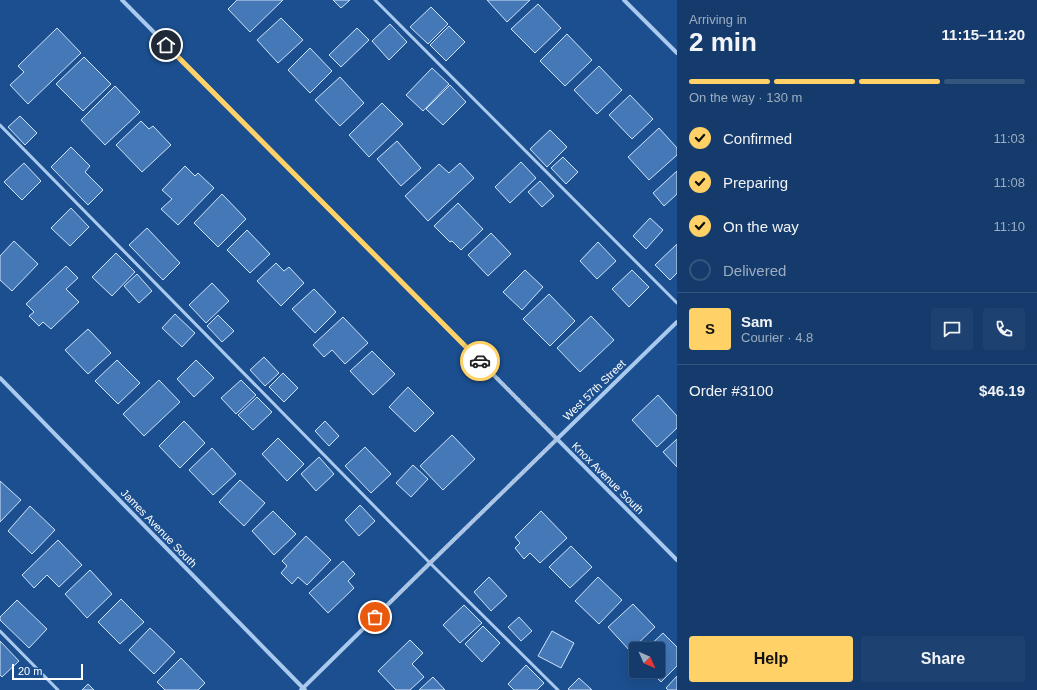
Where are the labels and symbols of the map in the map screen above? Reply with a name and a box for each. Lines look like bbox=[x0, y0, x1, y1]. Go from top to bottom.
pin bbox=[149, 28, 183, 62]
courier bbox=[460, 341, 500, 381]
street label: West 57th Street bbox=[560, 357, 628, 423]
street label: Knox Avenue South bbox=[570, 440, 646, 516]
street label: James Avenue South bbox=[119, 487, 199, 569]
pin bbox=[358, 600, 392, 634]
north arrow bbox=[629, 642, 665, 678]
scale bar bbox=[12, 662, 83, 681]

